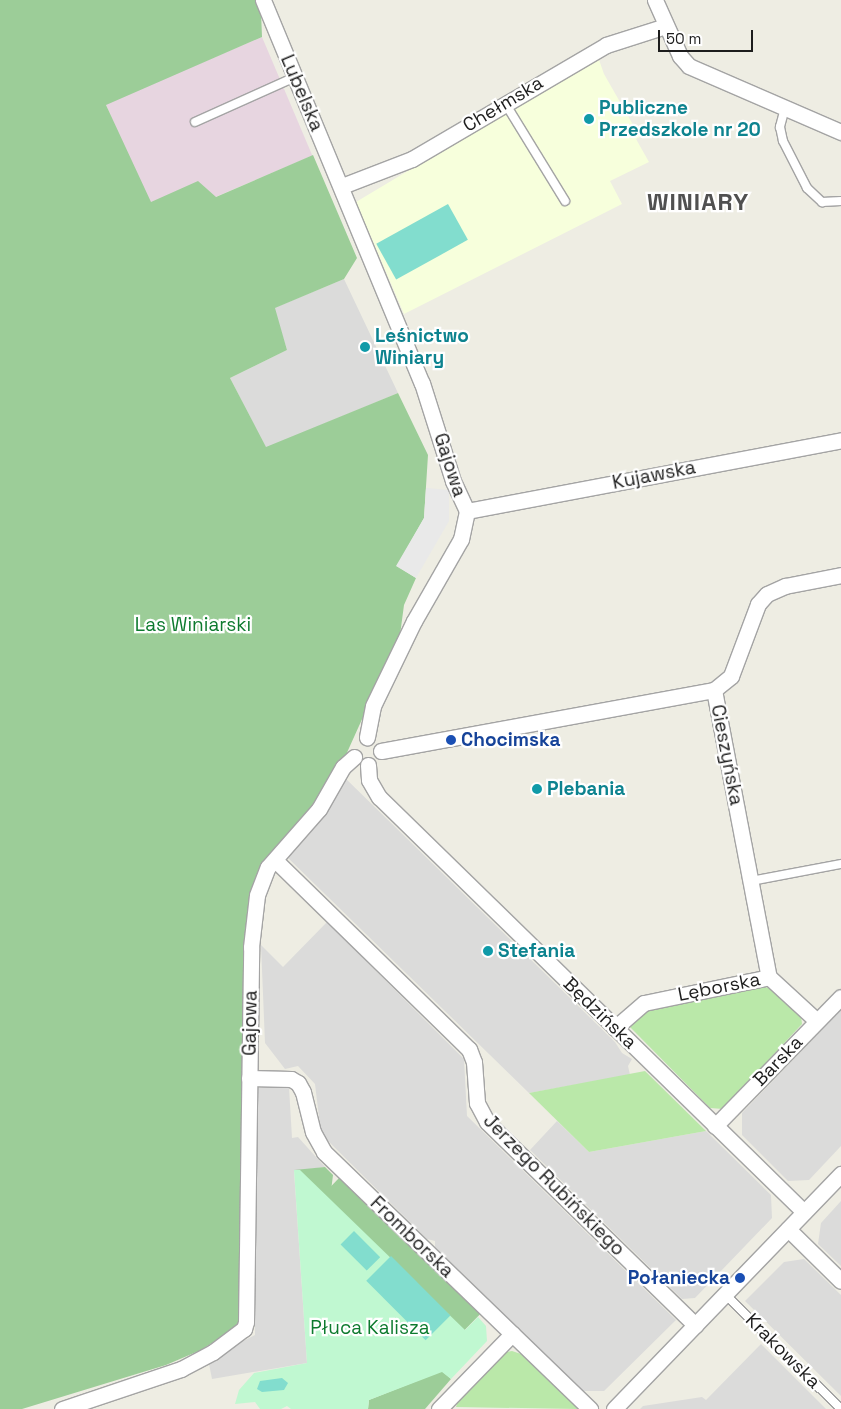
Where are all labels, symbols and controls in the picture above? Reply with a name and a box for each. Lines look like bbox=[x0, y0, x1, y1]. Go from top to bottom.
scale bar bbox=[661, 20, 756, 52]
text: 50 m bbox=[666, 29, 701, 48]
street label: Lubelska bbox=[276, 51, 328, 135]
street label: Chełmska bbox=[459, 71, 547, 137]
place label: Publiczne Przedszkole nr 20 bbox=[599, 97, 761, 141]
marker: Publiczne Przedszkole nr 20 bbox=[583, 113, 595, 125]
district label: WINIARY bbox=[646, 188, 750, 216]
place label: Leśnictwo Winiary bbox=[375, 325, 469, 369]
marker: Leśnictwo Winiary bbox=[359, 341, 371, 353]
street label: Gajowa bbox=[429, 430, 471, 500]
street label: Kujawska bbox=[610, 456, 698, 494]
park label: Las Winiarski bbox=[135, 614, 251, 636]
street label: Cieszyńska bbox=[706, 703, 748, 807]
place label: Chocimska bbox=[461, 729, 560, 751]
marker: Chocimska bbox=[445, 734, 457, 746]
place label: Plebania bbox=[547, 778, 625, 800]
marker: Plebania bbox=[531, 783, 543, 795]
place label: Stefania bbox=[498, 940, 575, 962]
marker: Stefania bbox=[482, 945, 494, 957]
street label: Lęborska bbox=[676, 968, 762, 1006]
street label: Będzińska bbox=[559, 972, 641, 1054]
street label: Gajowa bbox=[238, 990, 262, 1056]
street label: Barska bbox=[748, 1031, 808, 1091]
street label: Jerzego Rubińskiego bbox=[478, 1109, 630, 1261]
street label: Fromborska bbox=[366, 1192, 458, 1282]
place label: Połaniecka bbox=[628, 1267, 730, 1289]
marker: Połaniecka bbox=[734, 1272, 746, 1284]
street label: Krakowska bbox=[741, 1309, 825, 1393]
park label: Płuca Kalisza bbox=[310, 1317, 430, 1339]

